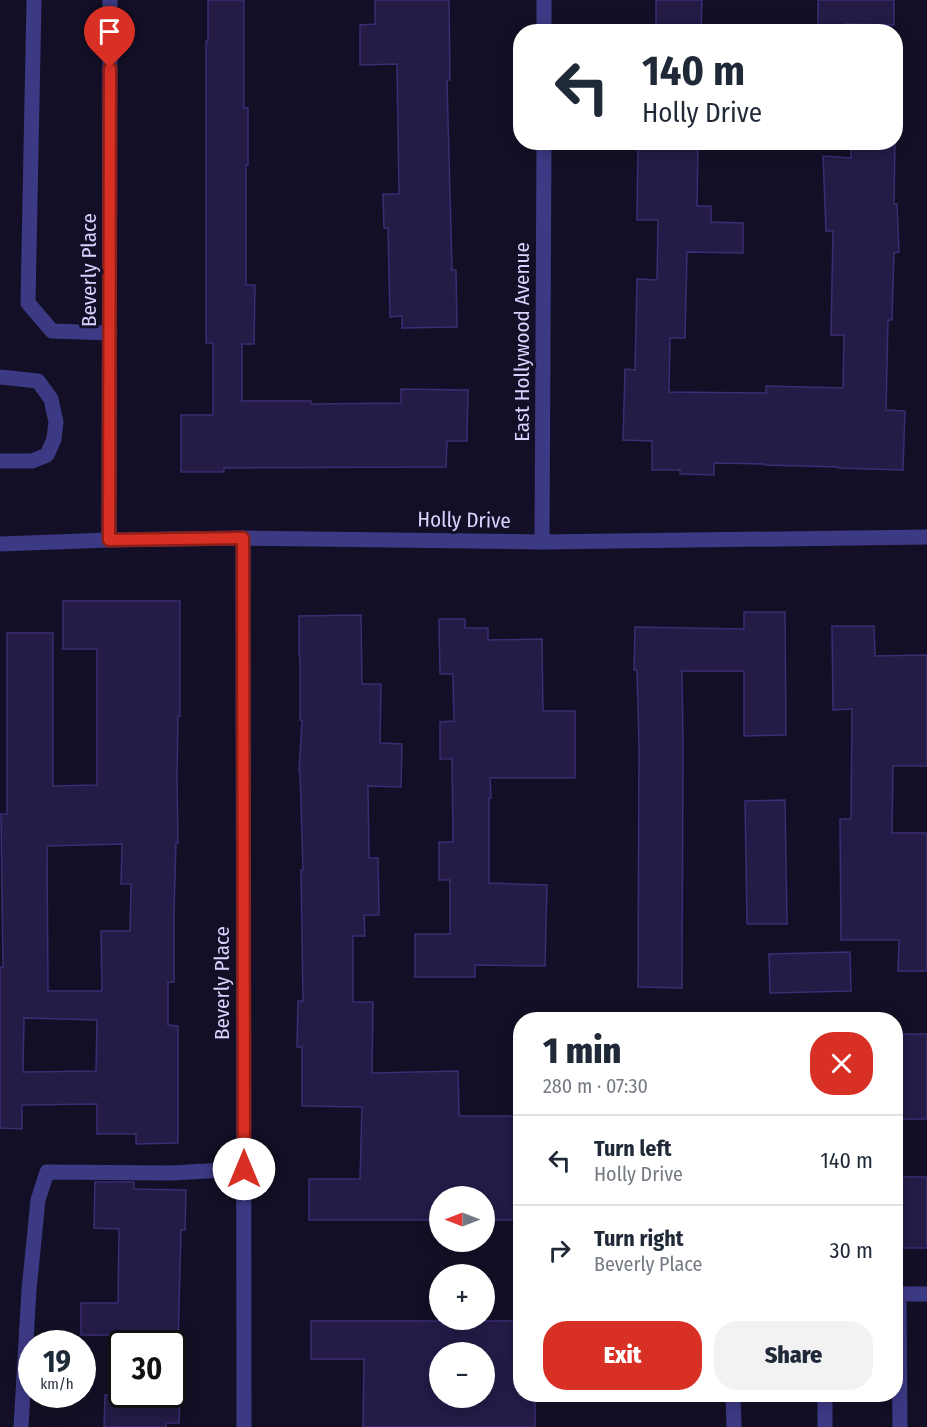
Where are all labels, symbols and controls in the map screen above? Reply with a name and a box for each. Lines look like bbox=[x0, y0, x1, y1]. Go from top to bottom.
pin bbox=[84, 6, 135, 68]
icon: arrive bbox=[93, 15, 126, 48]
text: 140 m bbox=[642, 46, 745, 96]
icon: left bbox=[543, 48, 621, 126]
text: Holly Drive bbox=[642, 97, 762, 129]
street label: Beverly Place bbox=[76, 213, 102, 327]
street label: East Hollywood Avenue bbox=[509, 242, 535, 442]
street label: Holly Drive bbox=[417, 506, 511, 534]
street label: Beverly Place bbox=[209, 926, 235, 1040]
text: 1 min bbox=[543, 1029, 621, 1073]
button: close bbox=[810, 1032, 873, 1095]
text: 280 m · 07:30 bbox=[543, 1074, 648, 1098]
text: Turn left bbox=[594, 1135, 672, 1162]
position arrow bbox=[212, 1137, 276, 1201]
icon: left bbox=[543, 1144, 576, 1177]
text: 140 m bbox=[820, 1147, 873, 1174]
text: Holly Drive bbox=[594, 1162, 683, 1186]
north arrow bbox=[429, 1186, 495, 1252]
map controls bbox=[429, 1186, 495, 1408]
text: Turn right bbox=[594, 1225, 683, 1252]
icon: right bbox=[543, 1234, 576, 1267]
text: 30 m bbox=[830, 1237, 873, 1264]
text: Beverly Place bbox=[594, 1252, 702, 1276]
button: + bbox=[429, 1264, 495, 1330]
button: Exit bbox=[543, 1321, 702, 1390]
button: Share bbox=[714, 1321, 873, 1390]
speed limit sign: 30 bbox=[108, 1330, 186, 1408]
button: − bbox=[429, 1342, 495, 1408]
text: 19 bbox=[43, 1344, 71, 1380]
text: km/h bbox=[40, 1375, 74, 1393]

